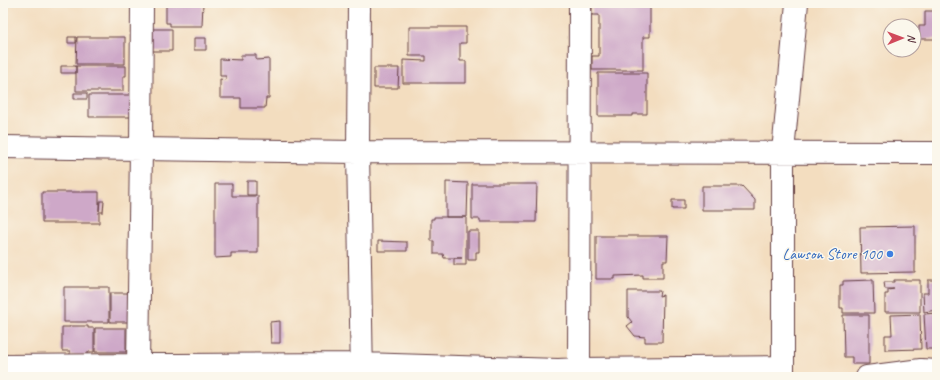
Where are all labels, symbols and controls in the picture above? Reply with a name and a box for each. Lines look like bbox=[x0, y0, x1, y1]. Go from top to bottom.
north arrow bbox=[882, 18, 922, 58]
text: N bbox=[905, 34, 919, 44]
place label: Lawson Store 100 bbox=[782, 244, 884, 264]
marker: Lawson Store 100 bbox=[885, 249, 895, 259]

